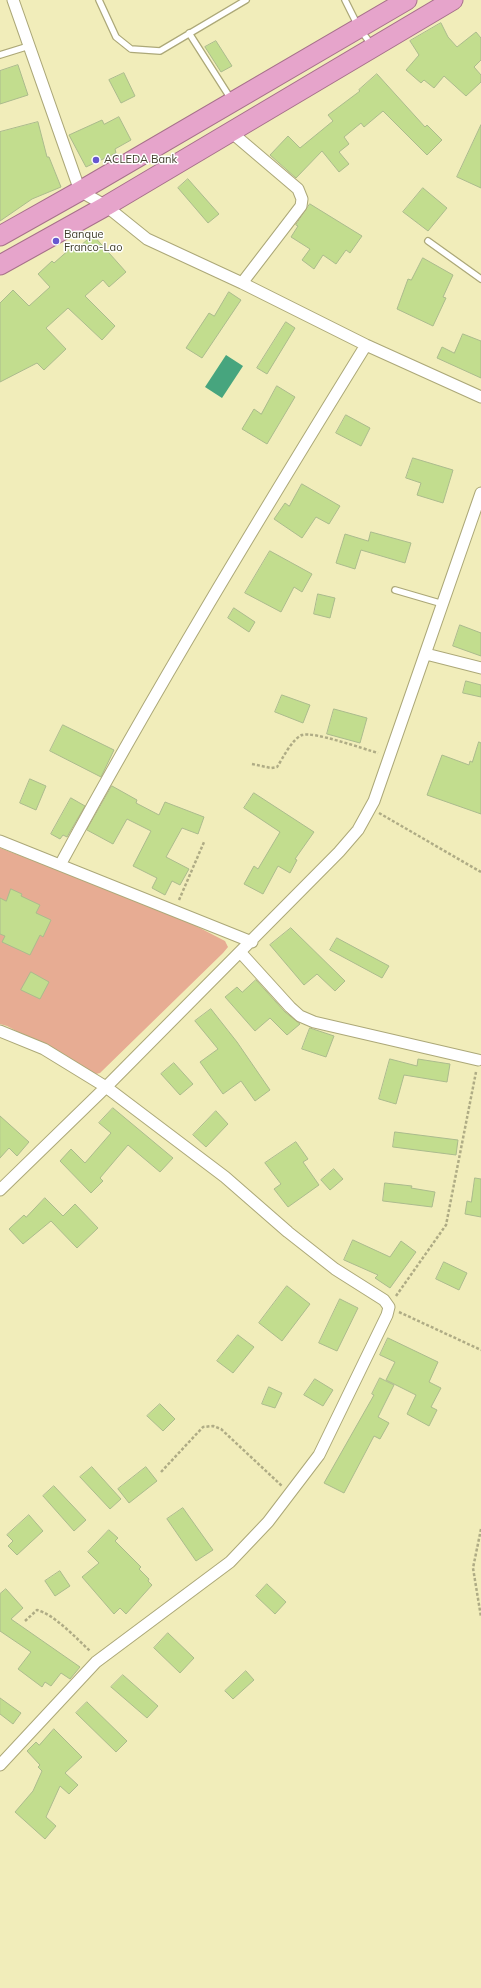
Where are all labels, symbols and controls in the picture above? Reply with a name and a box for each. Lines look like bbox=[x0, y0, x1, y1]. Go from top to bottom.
place label: ACLEDA Bank bbox=[104, 153, 177, 167]
marker: ACLEDA Bank bbox=[91, 155, 101, 165]
place label: Banque Franco-Lao bbox=[64, 228, 122, 254]
marker: Banque Franco-Lao bbox=[51, 236, 61, 246]

